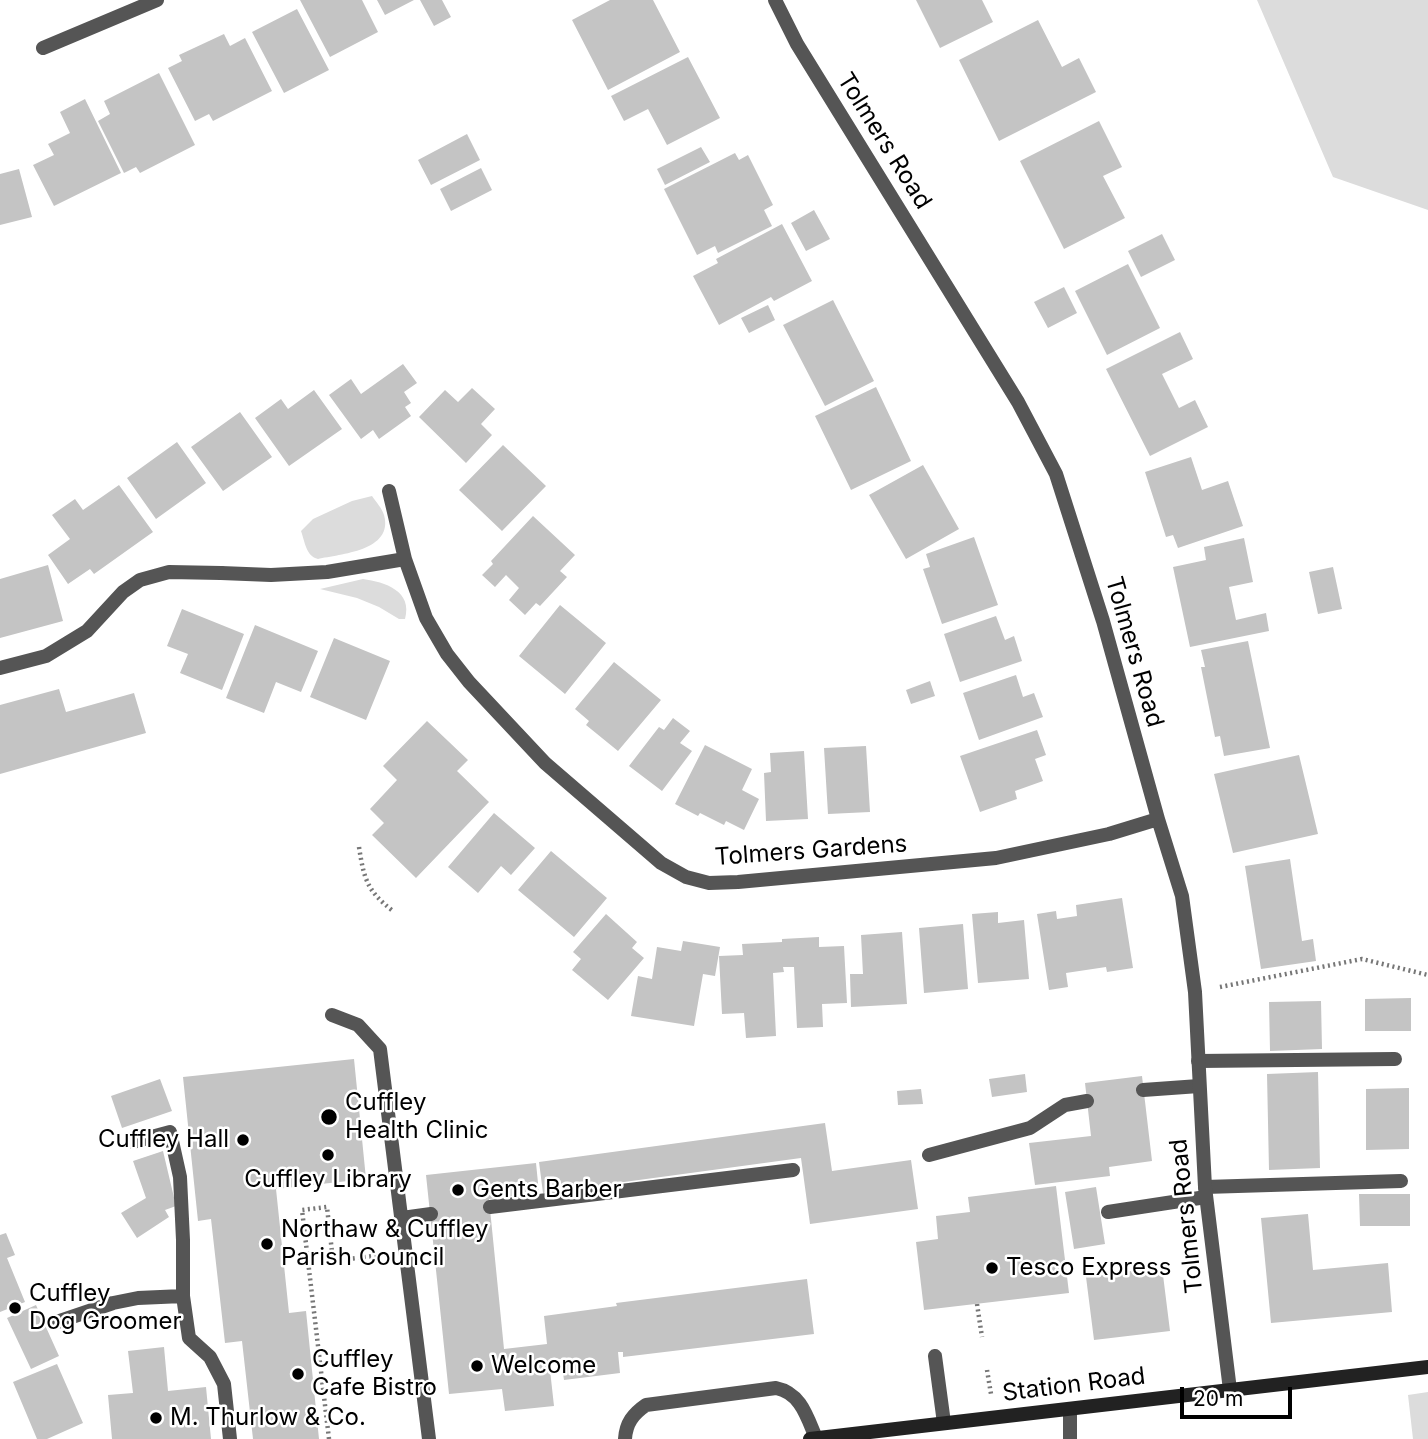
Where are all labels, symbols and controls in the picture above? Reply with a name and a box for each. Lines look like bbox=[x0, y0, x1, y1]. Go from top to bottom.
street label: Tolmers Road bbox=[831, 68, 937, 214]
street label: Tolmers Road bbox=[1099, 573, 1169, 731]
street label: Tolmers Gardens bbox=[714, 830, 908, 872]
place label: Cuffley Health Clinic bbox=[345, 1089, 488, 1145]
marker: Cuffley Health Clinic bbox=[319, 1107, 339, 1127]
place label: Cuffley Hall bbox=[98, 1126, 229, 1154]
marker: Cuffley Hall bbox=[235, 1132, 251, 1148]
street label: Tolmers Road bbox=[1165, 1137, 1209, 1295]
marker: Cuffley Library bbox=[320, 1147, 336, 1163]
place label: Cuffley Library bbox=[244, 1166, 412, 1194]
place label: Gents Barber bbox=[472, 1176, 621, 1204]
marker: Gents Barber bbox=[450, 1182, 466, 1198]
place label: Northaw & Cuffley Parish Council bbox=[281, 1216, 488, 1272]
marker: Northaw & Cuffley Parish Council bbox=[259, 1236, 275, 1252]
place label: Tesco Express bbox=[1006, 1254, 1171, 1282]
marker: Tesco Express bbox=[984, 1260, 1000, 1276]
place label: Cuffley Dog Groomer bbox=[29, 1280, 182, 1336]
marker: Cuffley Dog Groomer bbox=[7, 1300, 23, 1316]
place label: Cuffley Cafe Bistro bbox=[312, 1346, 437, 1402]
place label: Welcome bbox=[491, 1352, 596, 1380]
marker: Welcome bbox=[469, 1358, 485, 1374]
street label: Station Road bbox=[1001, 1362, 1147, 1408]
marker: Cuffley Cafe Bistro bbox=[290, 1366, 306, 1382]
scale bar bbox=[1183, 1372, 1295, 1416]
text: 20 m bbox=[1193, 1386, 1243, 1411]
place label: M. Thurlow & Co. bbox=[170, 1404, 366, 1432]
marker: M. Thurlow & Co. bbox=[148, 1410, 164, 1426]

